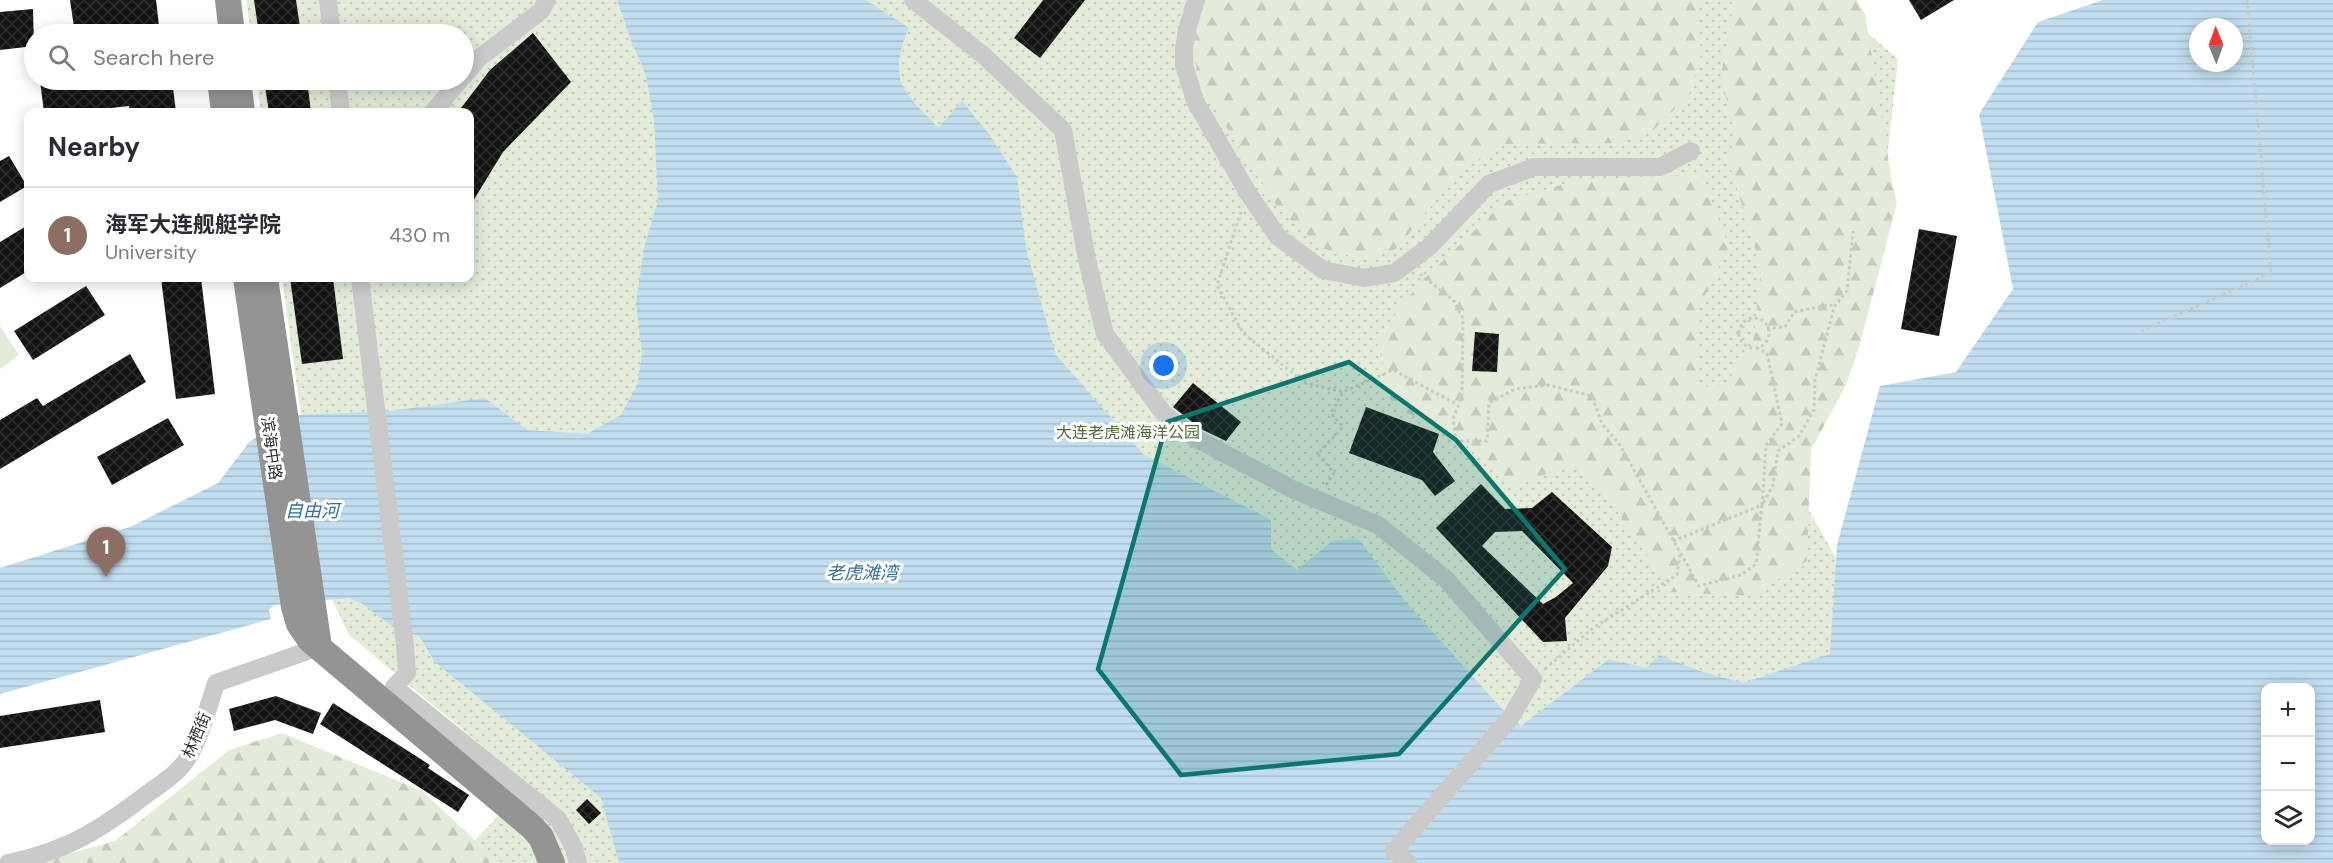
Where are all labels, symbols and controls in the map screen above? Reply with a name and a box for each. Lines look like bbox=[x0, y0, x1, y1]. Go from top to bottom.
north arrow bbox=[2189, 18, 2243, 72]
search box bbox=[24, 24, 474, 90]
icon: search bbox=[45, 41, 78, 74]
text: Search here bbox=[93, 43, 214, 72]
text: Nearby bbox=[48, 130, 140, 164]
text: 海军大连舰艇学院 bbox=[105, 210, 281, 239]
text: 1 bbox=[64, 222, 71, 248]
text: 430 m bbox=[389, 222, 450, 248]
text: University bbox=[105, 239, 197, 265]
your location bbox=[1149, 351, 1178, 380]
street label: 滨海中路 bbox=[257, 415, 286, 481]
park label: 大连老虎滩海洋公园 bbox=[1056, 422, 1200, 443]
water label: 自由河 bbox=[285, 499, 342, 523]
pin: 1 bbox=[86, 528, 126, 577]
water label: 老虎滩湾 bbox=[826, 561, 901, 585]
map controls bbox=[2261, 683, 2315, 845]
button: + bbox=[2261, 683, 2315, 737]
street label: 林栖街 bbox=[177, 709, 216, 761]
button: − bbox=[2261, 737, 2315, 791]
button: layers bbox=[2261, 791, 2315, 845]

